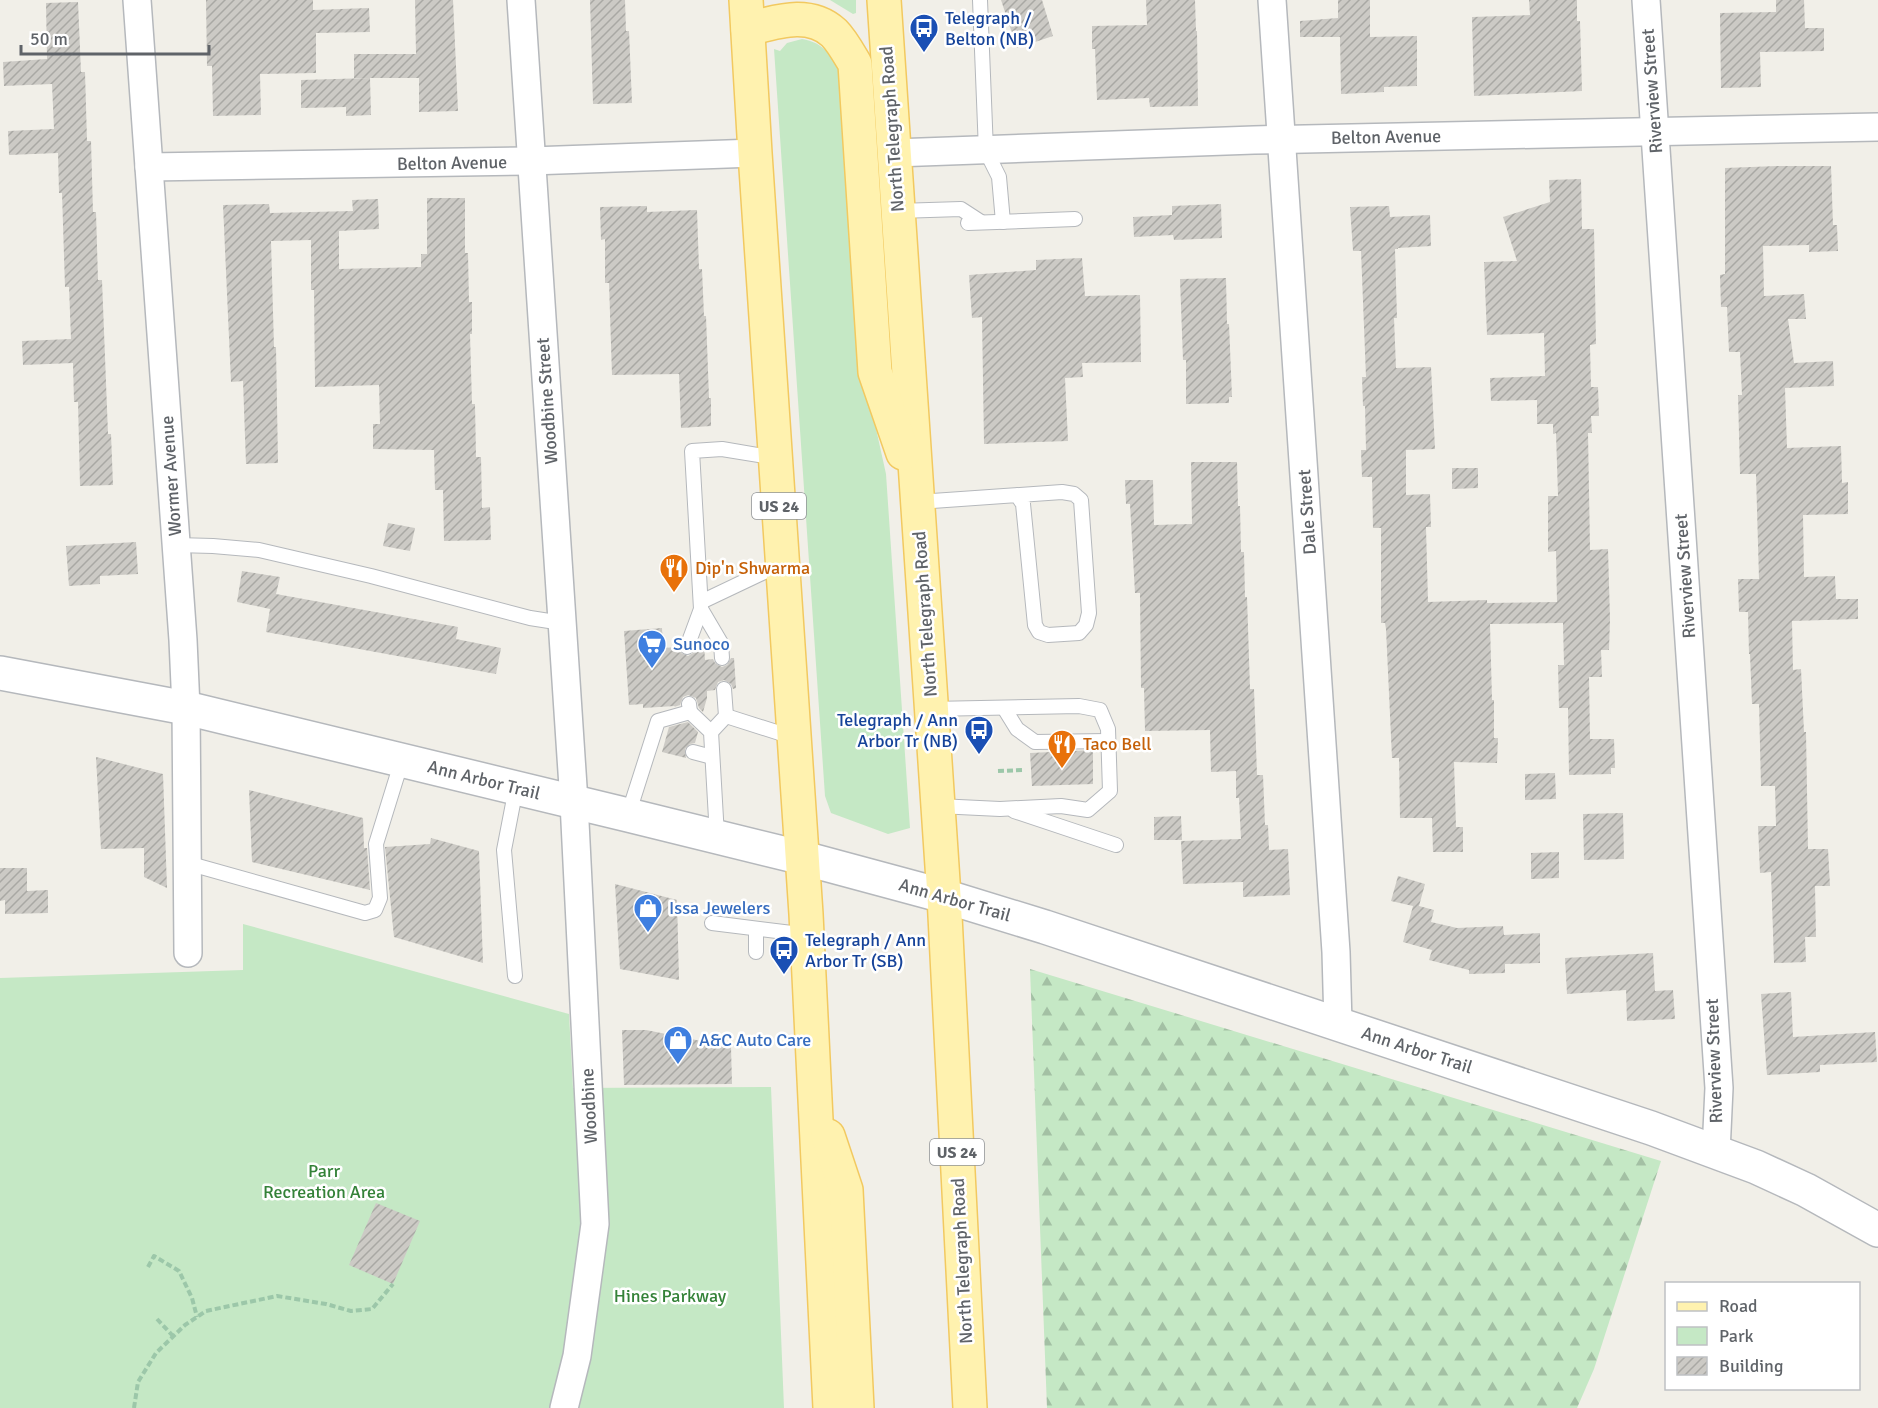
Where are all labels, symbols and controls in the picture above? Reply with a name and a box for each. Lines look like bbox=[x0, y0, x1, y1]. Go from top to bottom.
place label: Telegraph / Belton (NB) bbox=[945, 7, 1034, 50]
bus stop icon: Telegraph / Belton (NB) bbox=[908, 12, 940, 54]
scale bar bbox=[21, 18, 208, 56]
text: 50 m bbox=[30, 28, 68, 50]
street label: Riverview Street bbox=[1637, 28, 1667, 154]
street label: North Telegraph Road bbox=[875, 45, 909, 213]
street label: Belton Avenue bbox=[1331, 125, 1441, 149]
street label: Belton Avenue bbox=[397, 151, 507, 175]
street label: Woodbine Street bbox=[532, 337, 562, 465]
street label: Wormer Avenue bbox=[156, 415, 186, 537]
street label: Dale Street bbox=[1293, 469, 1321, 555]
road number: US 24 bbox=[752, 493, 806, 519]
street label: Riverview Street bbox=[1670, 513, 1700, 639]
street label: North Telegraph Road bbox=[908, 530, 942, 698]
restaurant icon: Dip'n Shwarma bbox=[658, 552, 690, 594]
place label: Dip'n Shwarma bbox=[695, 557, 810, 579]
supermarket icon: Sunoco bbox=[636, 628, 668, 670]
place label: Sunoco bbox=[673, 633, 730, 655]
place label: Telegraph / Ann Arbor Tr (NB) bbox=[837, 709, 958, 752]
bus stop icon: Telegraph / Ann Arbor Tr (NB) bbox=[963, 714, 995, 756]
restaurant icon: Taco Bell bbox=[1046, 728, 1078, 770]
place label: Taco Bell bbox=[1083, 733, 1152, 755]
street label: Ann Arbor Trail bbox=[425, 755, 543, 805]
street label: Ann Arbor Trail bbox=[896, 874, 1014, 926]
shop icon: Issa Jewelers bbox=[632, 892, 664, 934]
place label: Issa Jewelers bbox=[669, 897, 770, 919]
place label: Telegraph / Ann Arbor Tr (SB) bbox=[805, 929, 926, 972]
bus stop icon: Telegraph / Ann Arbor Tr (SB) bbox=[768, 934, 800, 976]
street label: Riverview Street bbox=[1701, 998, 1727, 1124]
street label: Ann Arbor Trail bbox=[1359, 1022, 1475, 1078]
shop icon: A&C Auto Care bbox=[662, 1024, 694, 1066]
place label: A&C Auto Care bbox=[699, 1029, 811, 1051]
street label: Woodbine bbox=[576, 1067, 602, 1145]
road number: US 24 bbox=[930, 1139, 984, 1165]
park label: Parr Recreation Area bbox=[263, 1160, 385, 1203]
street label: North Telegraph Road bbox=[947, 1177, 977, 1345]
legend bbox=[1665, 1282, 1860, 1390]
park label: Hines Parkway bbox=[614, 1285, 727, 1307]
text: Road bbox=[1719, 1295, 1758, 1317]
text: Park bbox=[1719, 1325, 1754, 1347]
text: Building bbox=[1719, 1355, 1783, 1377]

